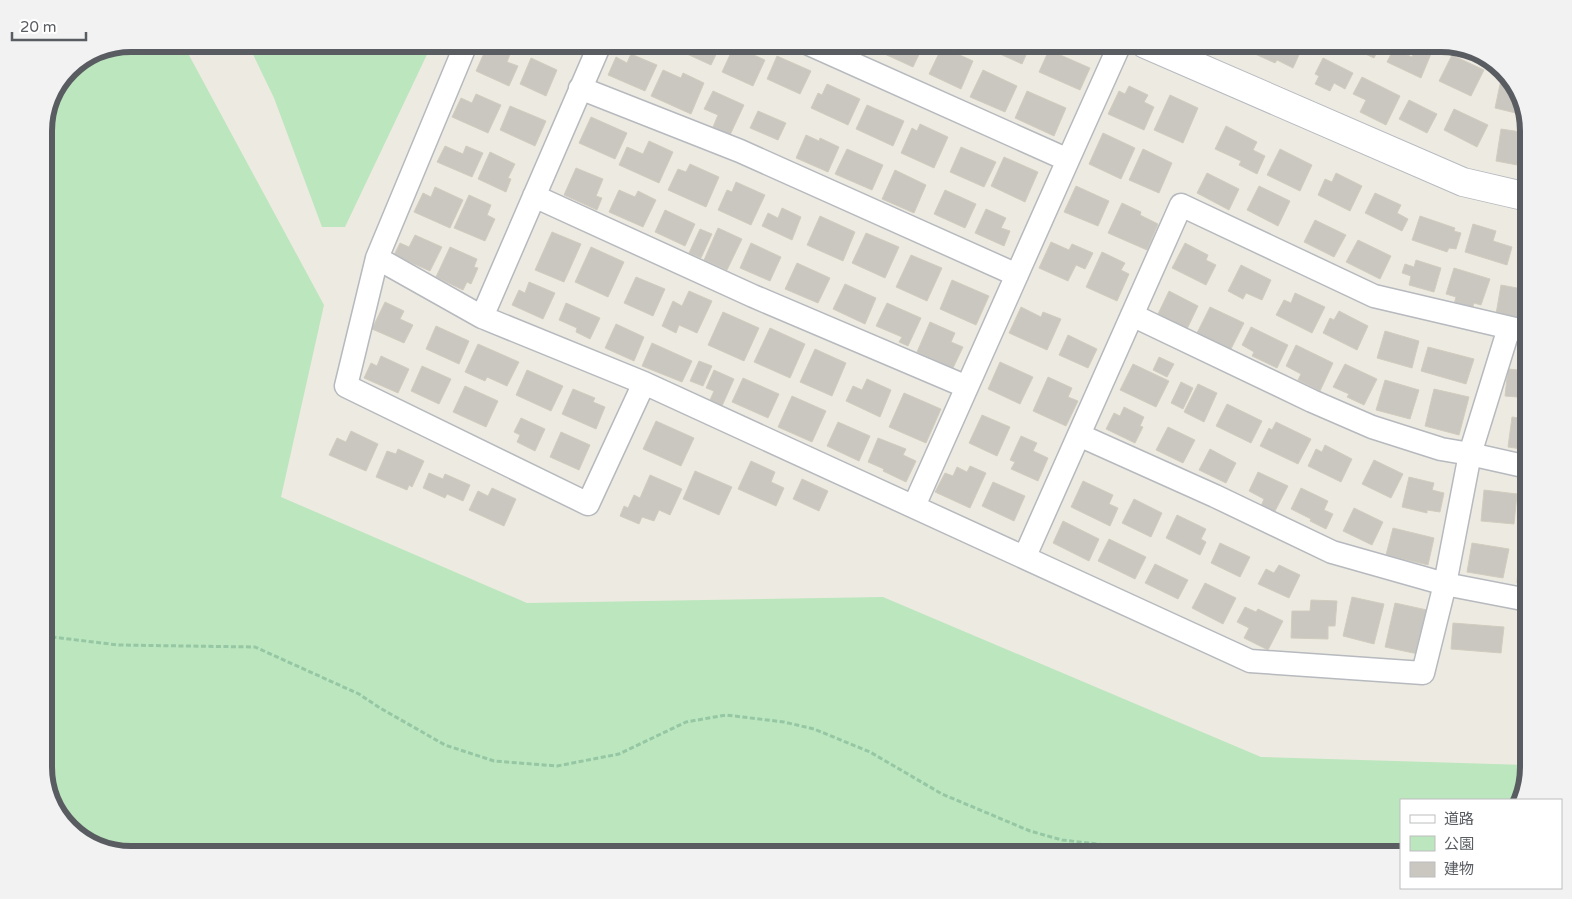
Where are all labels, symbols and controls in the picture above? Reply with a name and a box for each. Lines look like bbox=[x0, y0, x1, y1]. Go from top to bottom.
scale bar bbox=[12, 10, 86, 42]
text: 20 m bbox=[20, 18, 57, 36]
legend bbox=[1400, 799, 1562, 889]
text: 道路 bbox=[1444, 810, 1474, 828]
text: 公園 bbox=[1444, 835, 1474, 853]
text: 建物 bbox=[1444, 860, 1474, 878]

